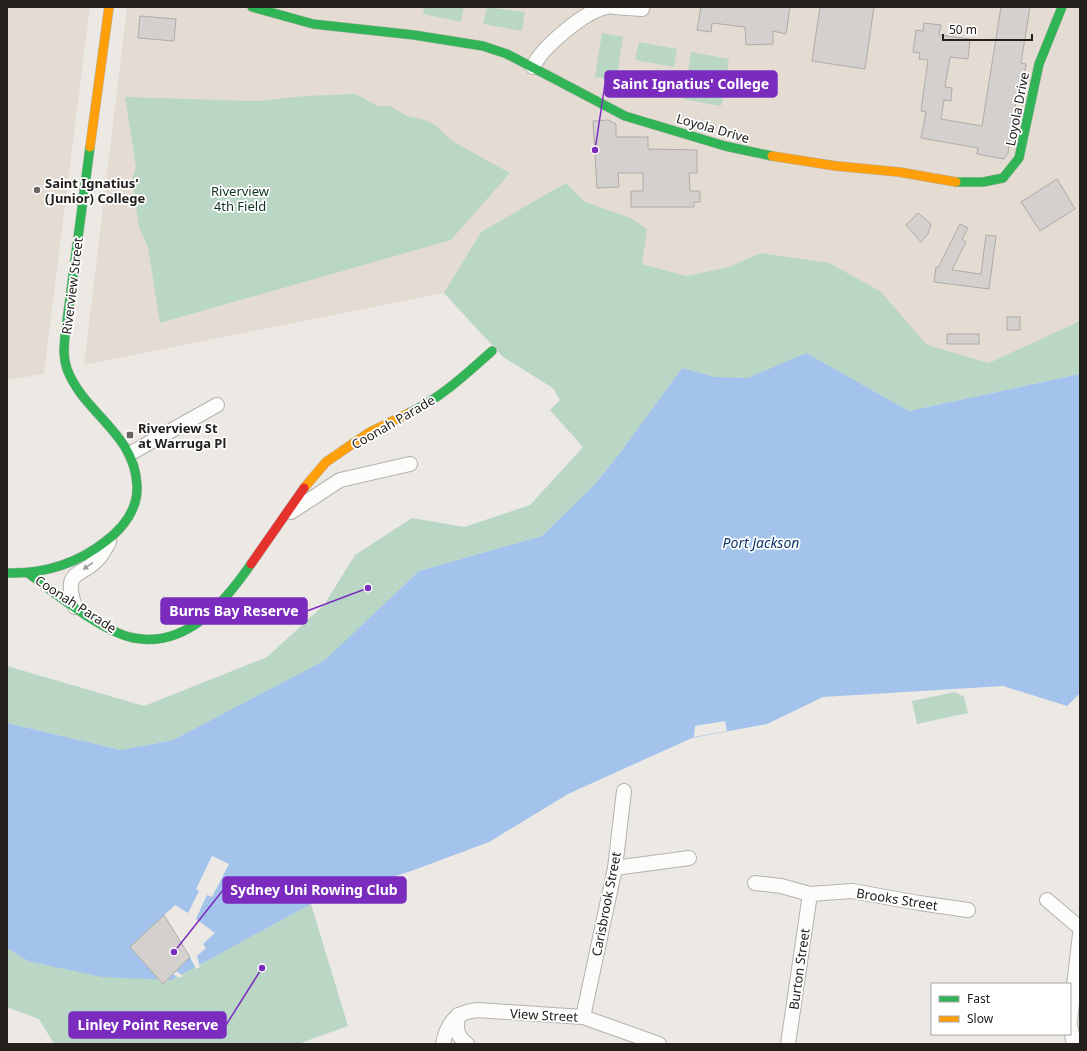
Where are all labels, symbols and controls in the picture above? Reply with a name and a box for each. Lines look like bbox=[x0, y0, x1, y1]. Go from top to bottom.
scale bar bbox=[943, 16, 1032, 42]
text: 50 m bbox=[949, 21, 977, 38]
street label: Loyola Drive bbox=[1001, 70, 1033, 148]
callout: Saint Ignatius' College bbox=[605, 71, 777, 97]
text: Saint Ignatius' College bbox=[613, 74, 769, 93]
street label: Loyola Drive bbox=[674, 109, 752, 147]
place label: Saint Ignatius' (Junior) College bbox=[45, 174, 146, 207]
park label: Riverview 4th Field bbox=[211, 182, 270, 215]
marker: Saint Ignatius' (Junior) College bbox=[32, 185, 42, 195]
street label: Riverview Street bbox=[57, 236, 87, 336]
street label: Coonah Parade bbox=[348, 391, 438, 453]
place label: Riverview St at Warruga Pl bbox=[138, 419, 226, 452]
marker: Riverview St at Warruga Pl bbox=[125, 430, 135, 440]
water label: Port Jackson bbox=[723, 533, 799, 552]
one-way arrow bbox=[83, 562, 93, 570]
street label: Coonah Parade bbox=[32, 571, 120, 637]
callout: Burns Bay Reserve bbox=[161, 598, 307, 624]
text: Burns Bay Reserve bbox=[169, 601, 299, 620]
street label: Carisbrook Street bbox=[587, 850, 625, 958]
callout: Sydney Uni Rowing Club bbox=[223, 877, 406, 903]
text: Sydney Uni Rowing Club bbox=[230, 880, 398, 899]
street label: Brooks Street bbox=[855, 884, 939, 914]
street label: Burton Street bbox=[784, 927, 814, 1011]
legend bbox=[931, 983, 1071, 1035]
text: Fast bbox=[967, 990, 991, 1007]
street label: View Street bbox=[510, 1004, 579, 1026]
text: Slow bbox=[967, 1010, 994, 1027]
callout: Linley Point Reserve bbox=[69, 1012, 226, 1038]
text: Linley Point Reserve bbox=[78, 1015, 218, 1034]

